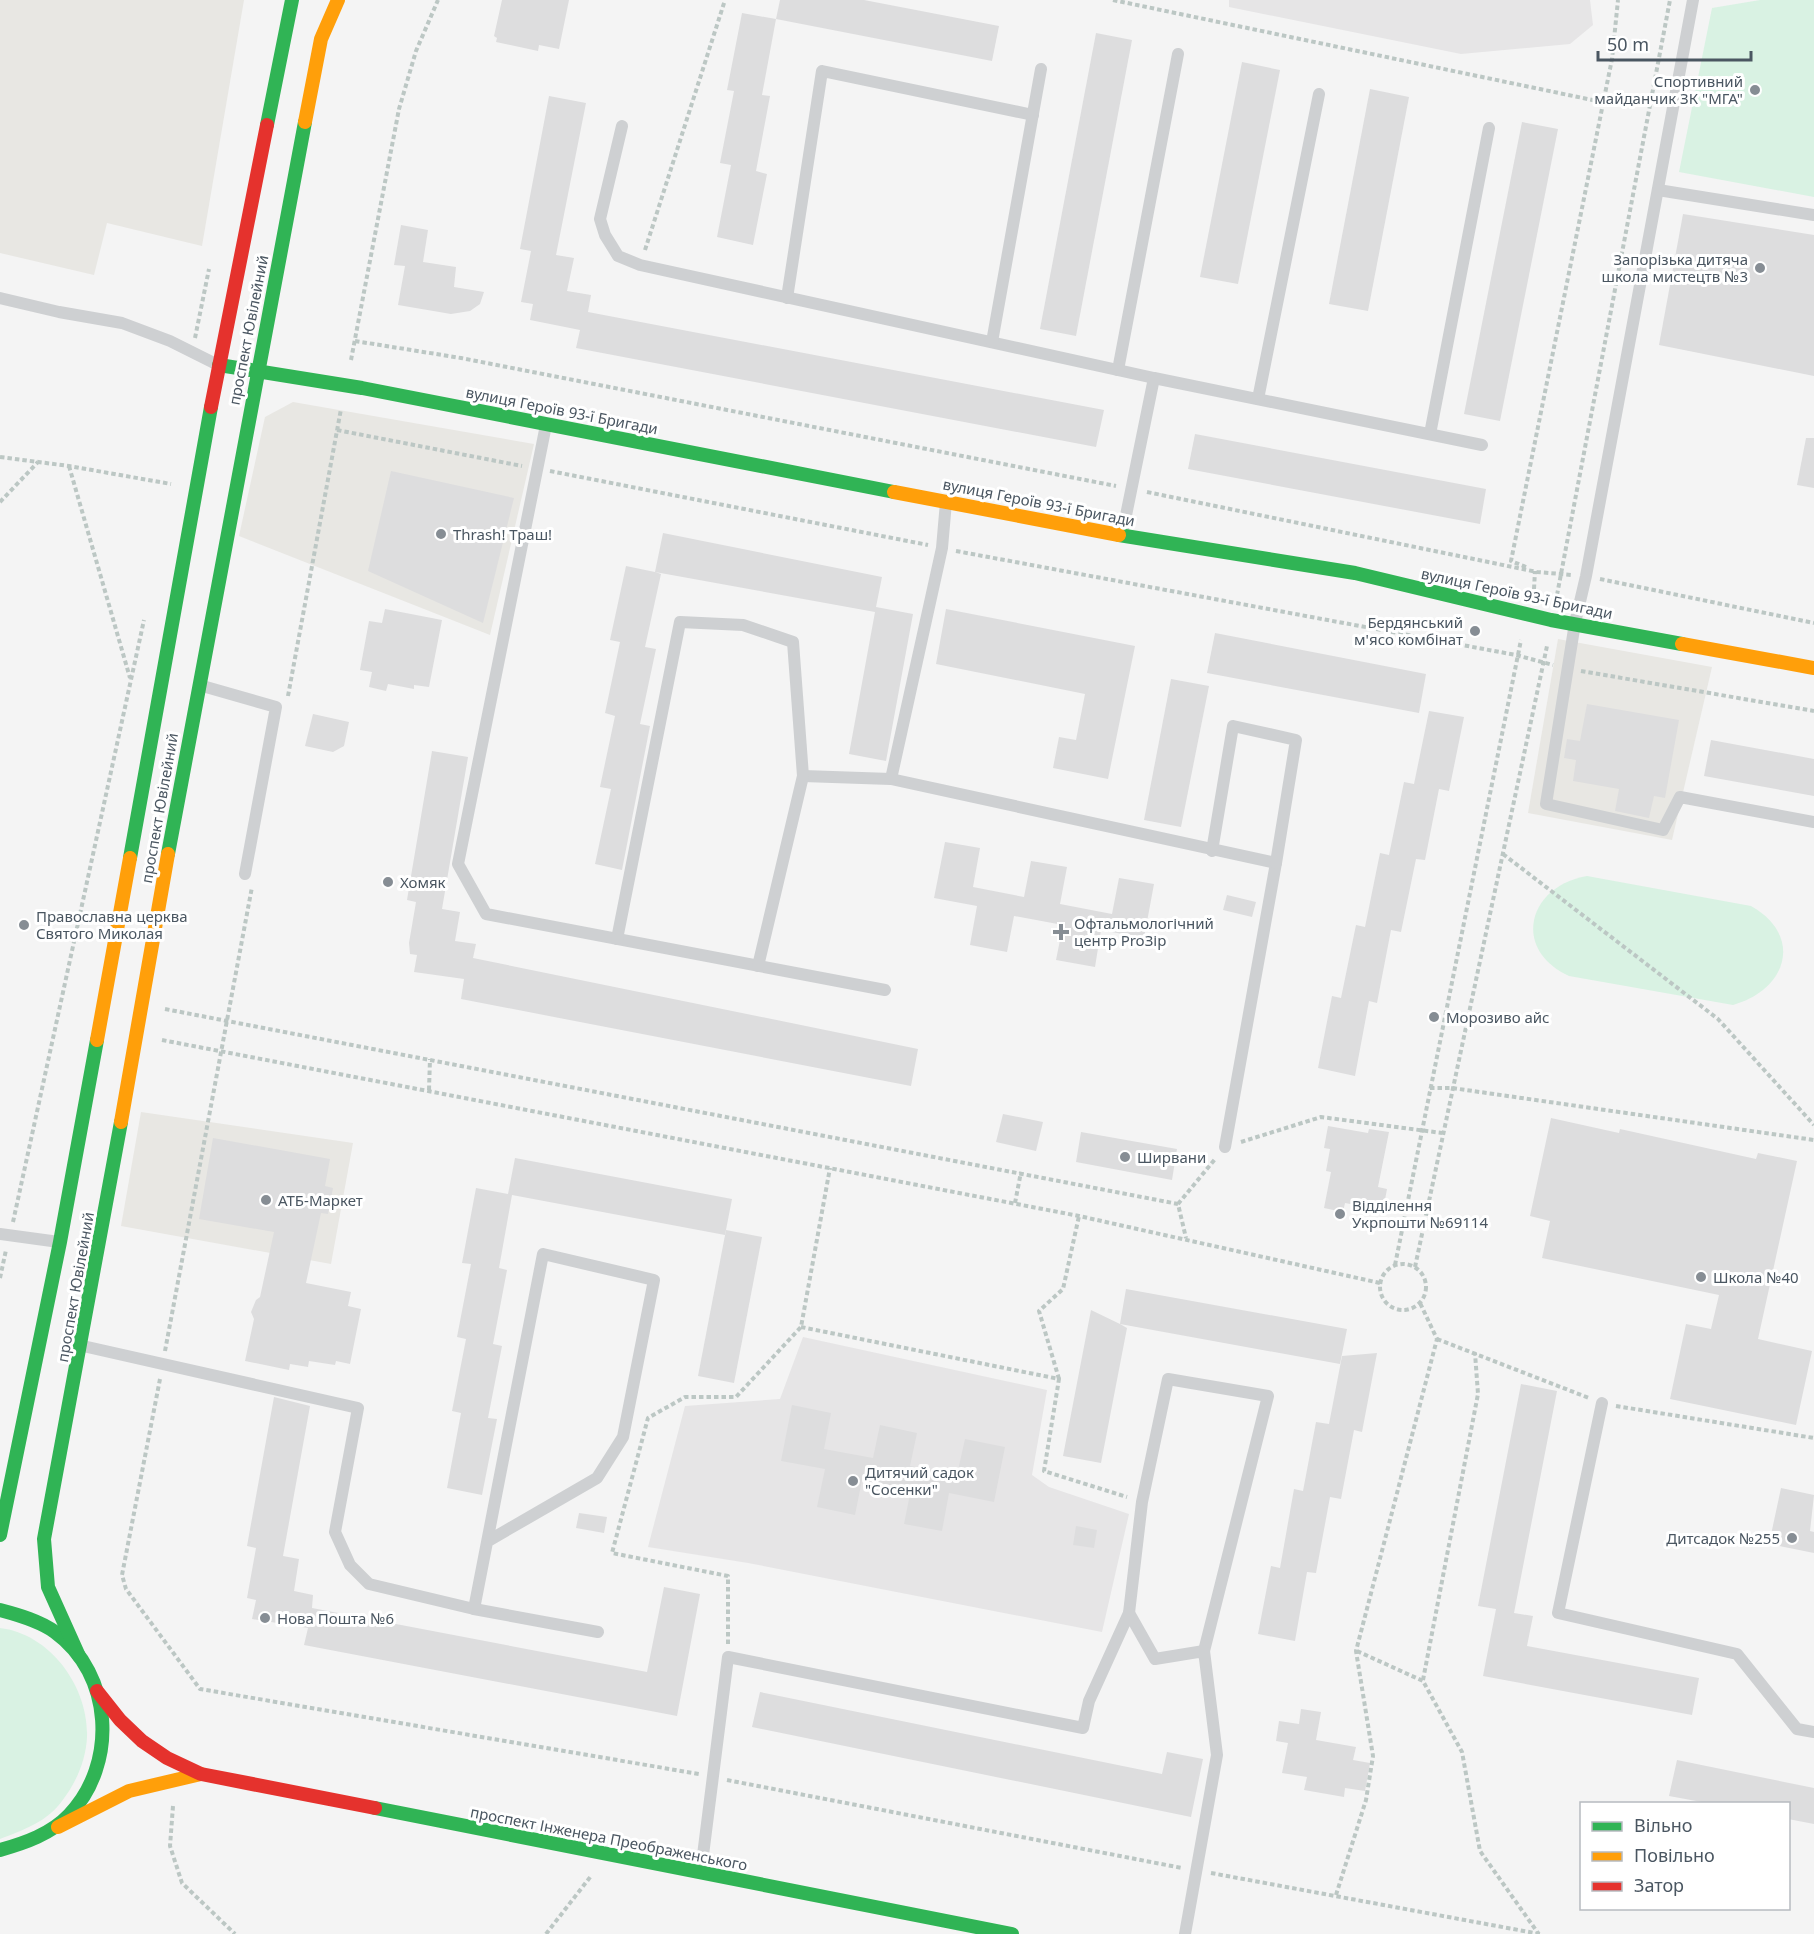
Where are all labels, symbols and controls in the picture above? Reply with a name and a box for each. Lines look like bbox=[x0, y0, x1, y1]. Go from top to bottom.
scale bar bbox=[1598, 24, 1751, 62]
text: 50 m bbox=[1607, 32, 1649, 56]
place label: Спортивний майданчик ЗК "МГА" bbox=[1594, 71, 1743, 108]
marker: Спортивний майданчик ЗК "МГА" bbox=[1748, 83, 1762, 97]
place label: Запорізька дитяча школа мистецтв №3 bbox=[1601, 249, 1748, 286]
street label: проспект Ювілейний bbox=[224, 253, 272, 407]
marker: Запорізька дитяча школа мистецтв №3 bbox=[1753, 261, 1767, 275]
street label: вулиця Героїв 93-ї Бригади bbox=[464, 382, 660, 438]
street label: вулиця Героїв 93-ї Бригади bbox=[941, 474, 1137, 530]
place label: Thrash! Траш! bbox=[453, 524, 552, 544]
marker: Thrash! Траш! bbox=[434, 527, 448, 541]
street label: вулиця Героїв 93-ї Бригади bbox=[1419, 563, 1615, 623]
place label: Бердянський м'ясо комбінат bbox=[1354, 612, 1463, 649]
marker: Бердянський м'ясо комбінат bbox=[1468, 624, 1482, 638]
street label: проспект Ювілейний bbox=[136, 731, 182, 885]
place label: Хомяк bbox=[400, 872, 446, 892]
marker: Хомяк bbox=[381, 875, 395, 889]
place label: Православна церква Святого Миколая bbox=[36, 906, 188, 943]
place label: Офтальмологічний центр ProЗір bbox=[1074, 913, 1214, 950]
marker: Православна церква Святого Миколая bbox=[17, 918, 31, 932]
marker: Офтальмологічний центр ProЗір bbox=[1052, 923, 1070, 941]
place label: Морозиво айс bbox=[1446, 1007, 1550, 1027]
marker: Морозиво айс bbox=[1427, 1010, 1441, 1024]
place label: Ширвани bbox=[1137, 1147, 1206, 1167]
marker: Ширвани bbox=[1118, 1150, 1132, 1164]
place label: АТБ-Маркет bbox=[278, 1190, 363, 1210]
marker: АТБ-Маркет bbox=[259, 1193, 273, 1207]
place label: Відділення Укрпошти №69114 bbox=[1352, 1195, 1488, 1232]
marker: Відділення Укрпошти №69114 bbox=[1333, 1207, 1347, 1221]
street label: проспект Ювілейний bbox=[52, 1210, 98, 1364]
place label: Школа №40 bbox=[1713, 1267, 1799, 1287]
marker: Школа №40 bbox=[1694, 1270, 1708, 1284]
place label: Дитячий садок "Сосенки" bbox=[865, 1462, 974, 1499]
marker: Дитячий садок "Сосенки" bbox=[846, 1474, 860, 1488]
place label: Дитсадок №255 bbox=[1666, 1528, 1780, 1548]
marker: Дитсадок №255 bbox=[1785, 1531, 1799, 1545]
place label: Нова Пошта №6 bbox=[277, 1608, 394, 1628]
marker: Нова Пошта №6 bbox=[258, 1611, 272, 1625]
street label: проспект Інженера Преображенського bbox=[469, 1801, 749, 1875]
legend bbox=[1580, 1802, 1790, 1910]
text: Вільно bbox=[1634, 1813, 1692, 1837]
text: Повільно bbox=[1634, 1843, 1715, 1867]
text: Затор bbox=[1634, 1873, 1684, 1897]

